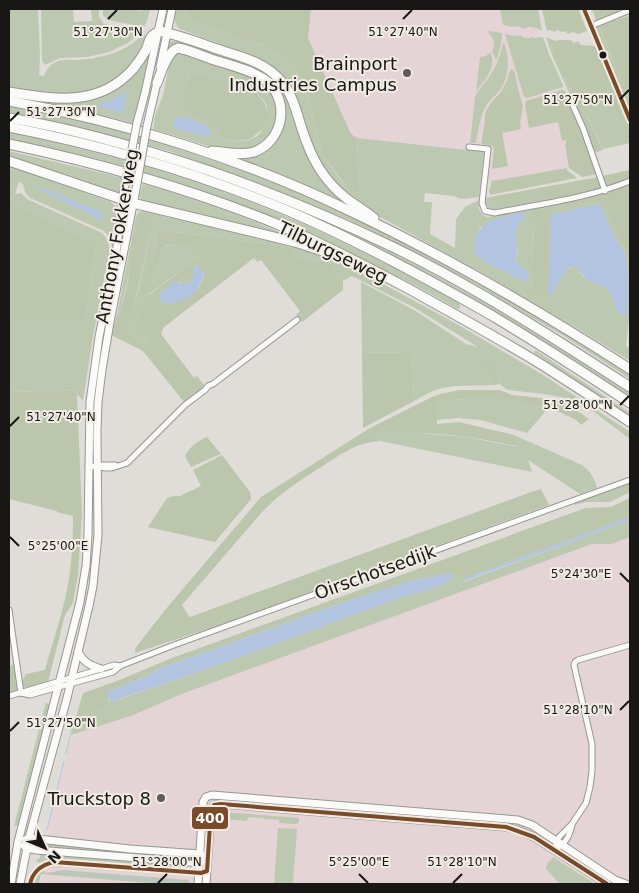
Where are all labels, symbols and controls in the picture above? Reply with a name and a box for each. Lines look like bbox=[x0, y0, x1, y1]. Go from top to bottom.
text: 51°27'30"N bbox=[73, 25, 143, 39]
text: 51°27'40"N bbox=[368, 25, 438, 39]
unlabelled marker bbox=[598, 50, 608, 60]
place label: Brainport Industries Campus bbox=[229, 53, 397, 95]
marker: Brainport Industries Campus bbox=[401, 67, 413, 79]
text: 51°27'50"N bbox=[543, 93, 613, 107]
text: 51°27'30"N bbox=[26, 105, 96, 119]
street label: Anthony Fokkerweg bbox=[91, 147, 143, 325]
street label: Tilburgseweg bbox=[274, 216, 391, 288]
text: 51°28'00"N bbox=[543, 398, 613, 412]
text: 51°27'40"N bbox=[26, 410, 96, 424]
text: 5°25'00"E bbox=[28, 539, 88, 553]
street label: Oirschotsedijk bbox=[311, 540, 439, 604]
text: 5°24'30"E bbox=[551, 567, 611, 581]
text: 51°28'10"N bbox=[543, 703, 613, 717]
text: 51°27'50"N bbox=[26, 716, 96, 730]
place label: Truckstop 8 bbox=[46, 788, 151, 809]
marker: Truckstop 8 bbox=[155, 792, 167, 804]
line badge: 400 bbox=[191, 806, 229, 830]
text: 400 bbox=[195, 810, 225, 826]
north arrow bbox=[20, 823, 70, 873]
text: N bbox=[45, 847, 64, 867]
text: 51°28'00"N bbox=[132, 855, 202, 869]
text: 5°25'00"E bbox=[329, 855, 389, 869]
text: 51°28'10"N bbox=[427, 855, 497, 869]

